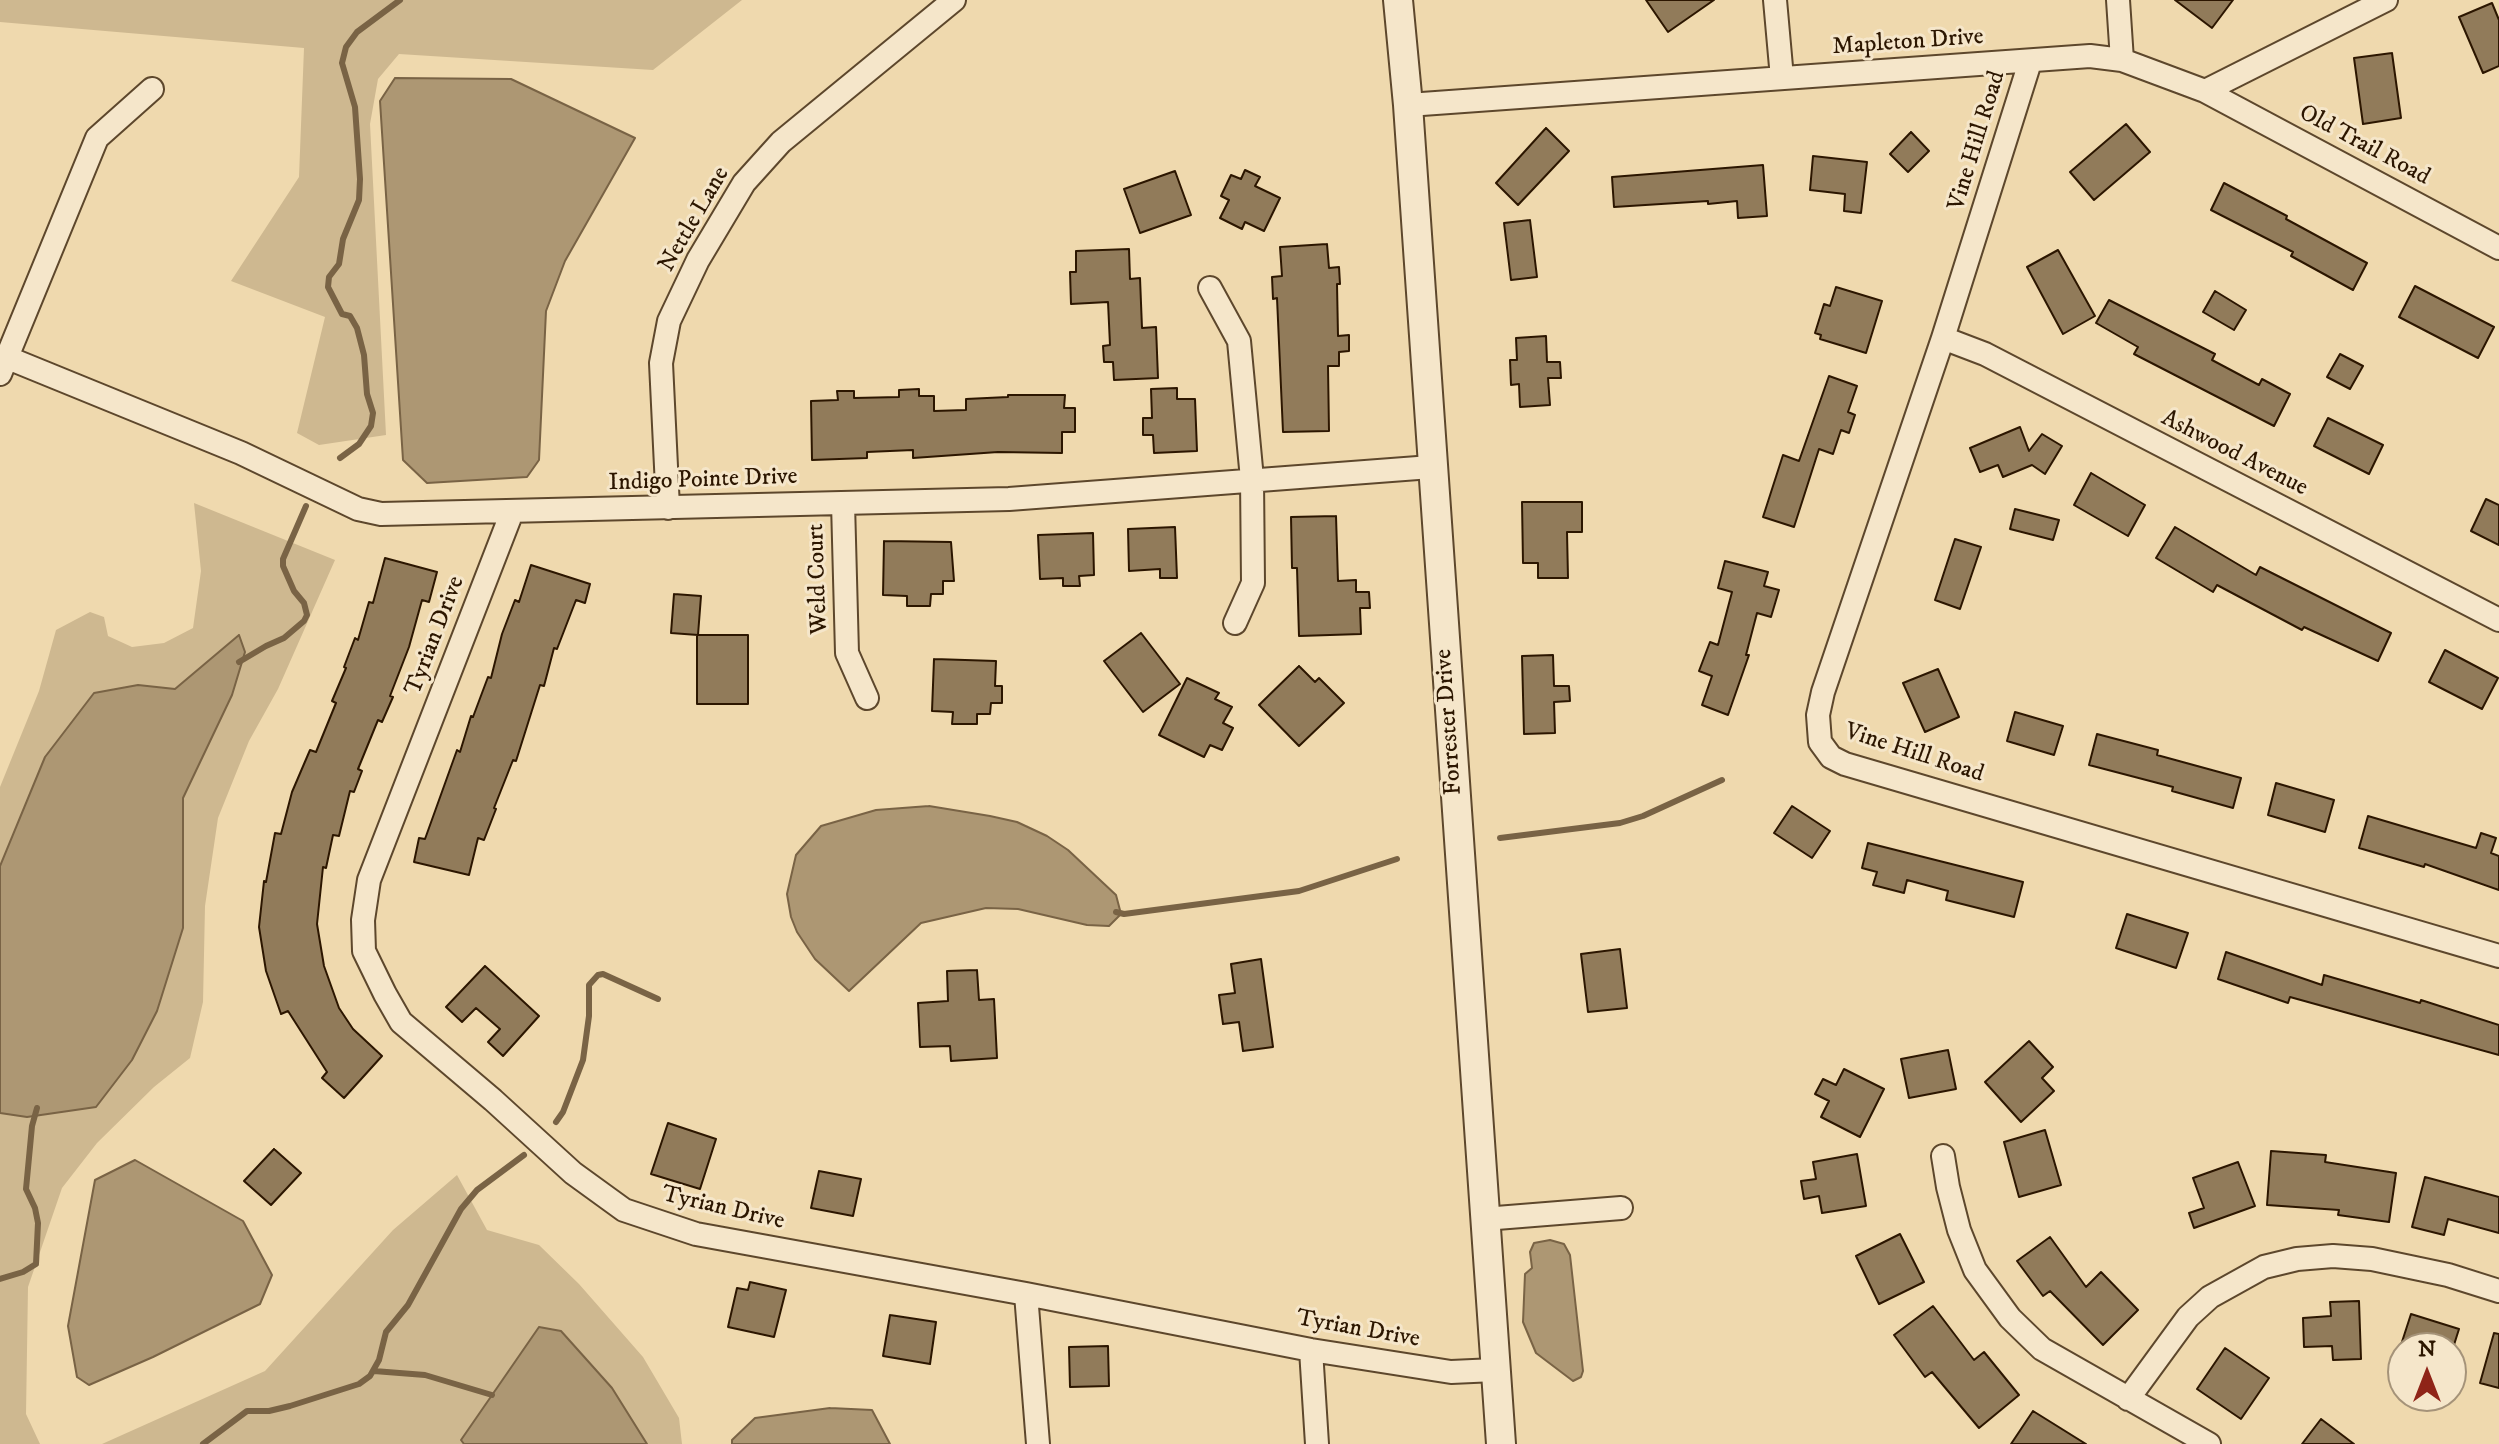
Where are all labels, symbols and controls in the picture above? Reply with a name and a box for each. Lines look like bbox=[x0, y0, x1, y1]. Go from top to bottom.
street label: Mapleton Drive bbox=[1831, 23, 1985, 63]
street label: Vine Hill Road bbox=[1943, 68, 2013, 214]
street label: Old Trail Road bbox=[2294, 99, 2434, 193]
street label: Nettle Lane bbox=[653, 162, 737, 278]
street label: Ashwood Avenue bbox=[2156, 405, 2312, 503]
street label: Indigo Pointe Drive bbox=[608, 463, 798, 499]
street label: Weld Court bbox=[803, 523, 835, 635]
street label: Tyrian Drive bbox=[400, 573, 472, 699]
street label: Forrester Drive bbox=[1431, 648, 1469, 796]
street label: Vine Hill Road bbox=[1841, 718, 1987, 790]
street label: Tyrian Drive bbox=[659, 1181, 787, 1237]
street label: Tyrian Drive bbox=[1294, 1305, 1422, 1355]
north arrow bbox=[2387, 1332, 2467, 1412]
text: N bbox=[2418, 1336, 2436, 1363]

